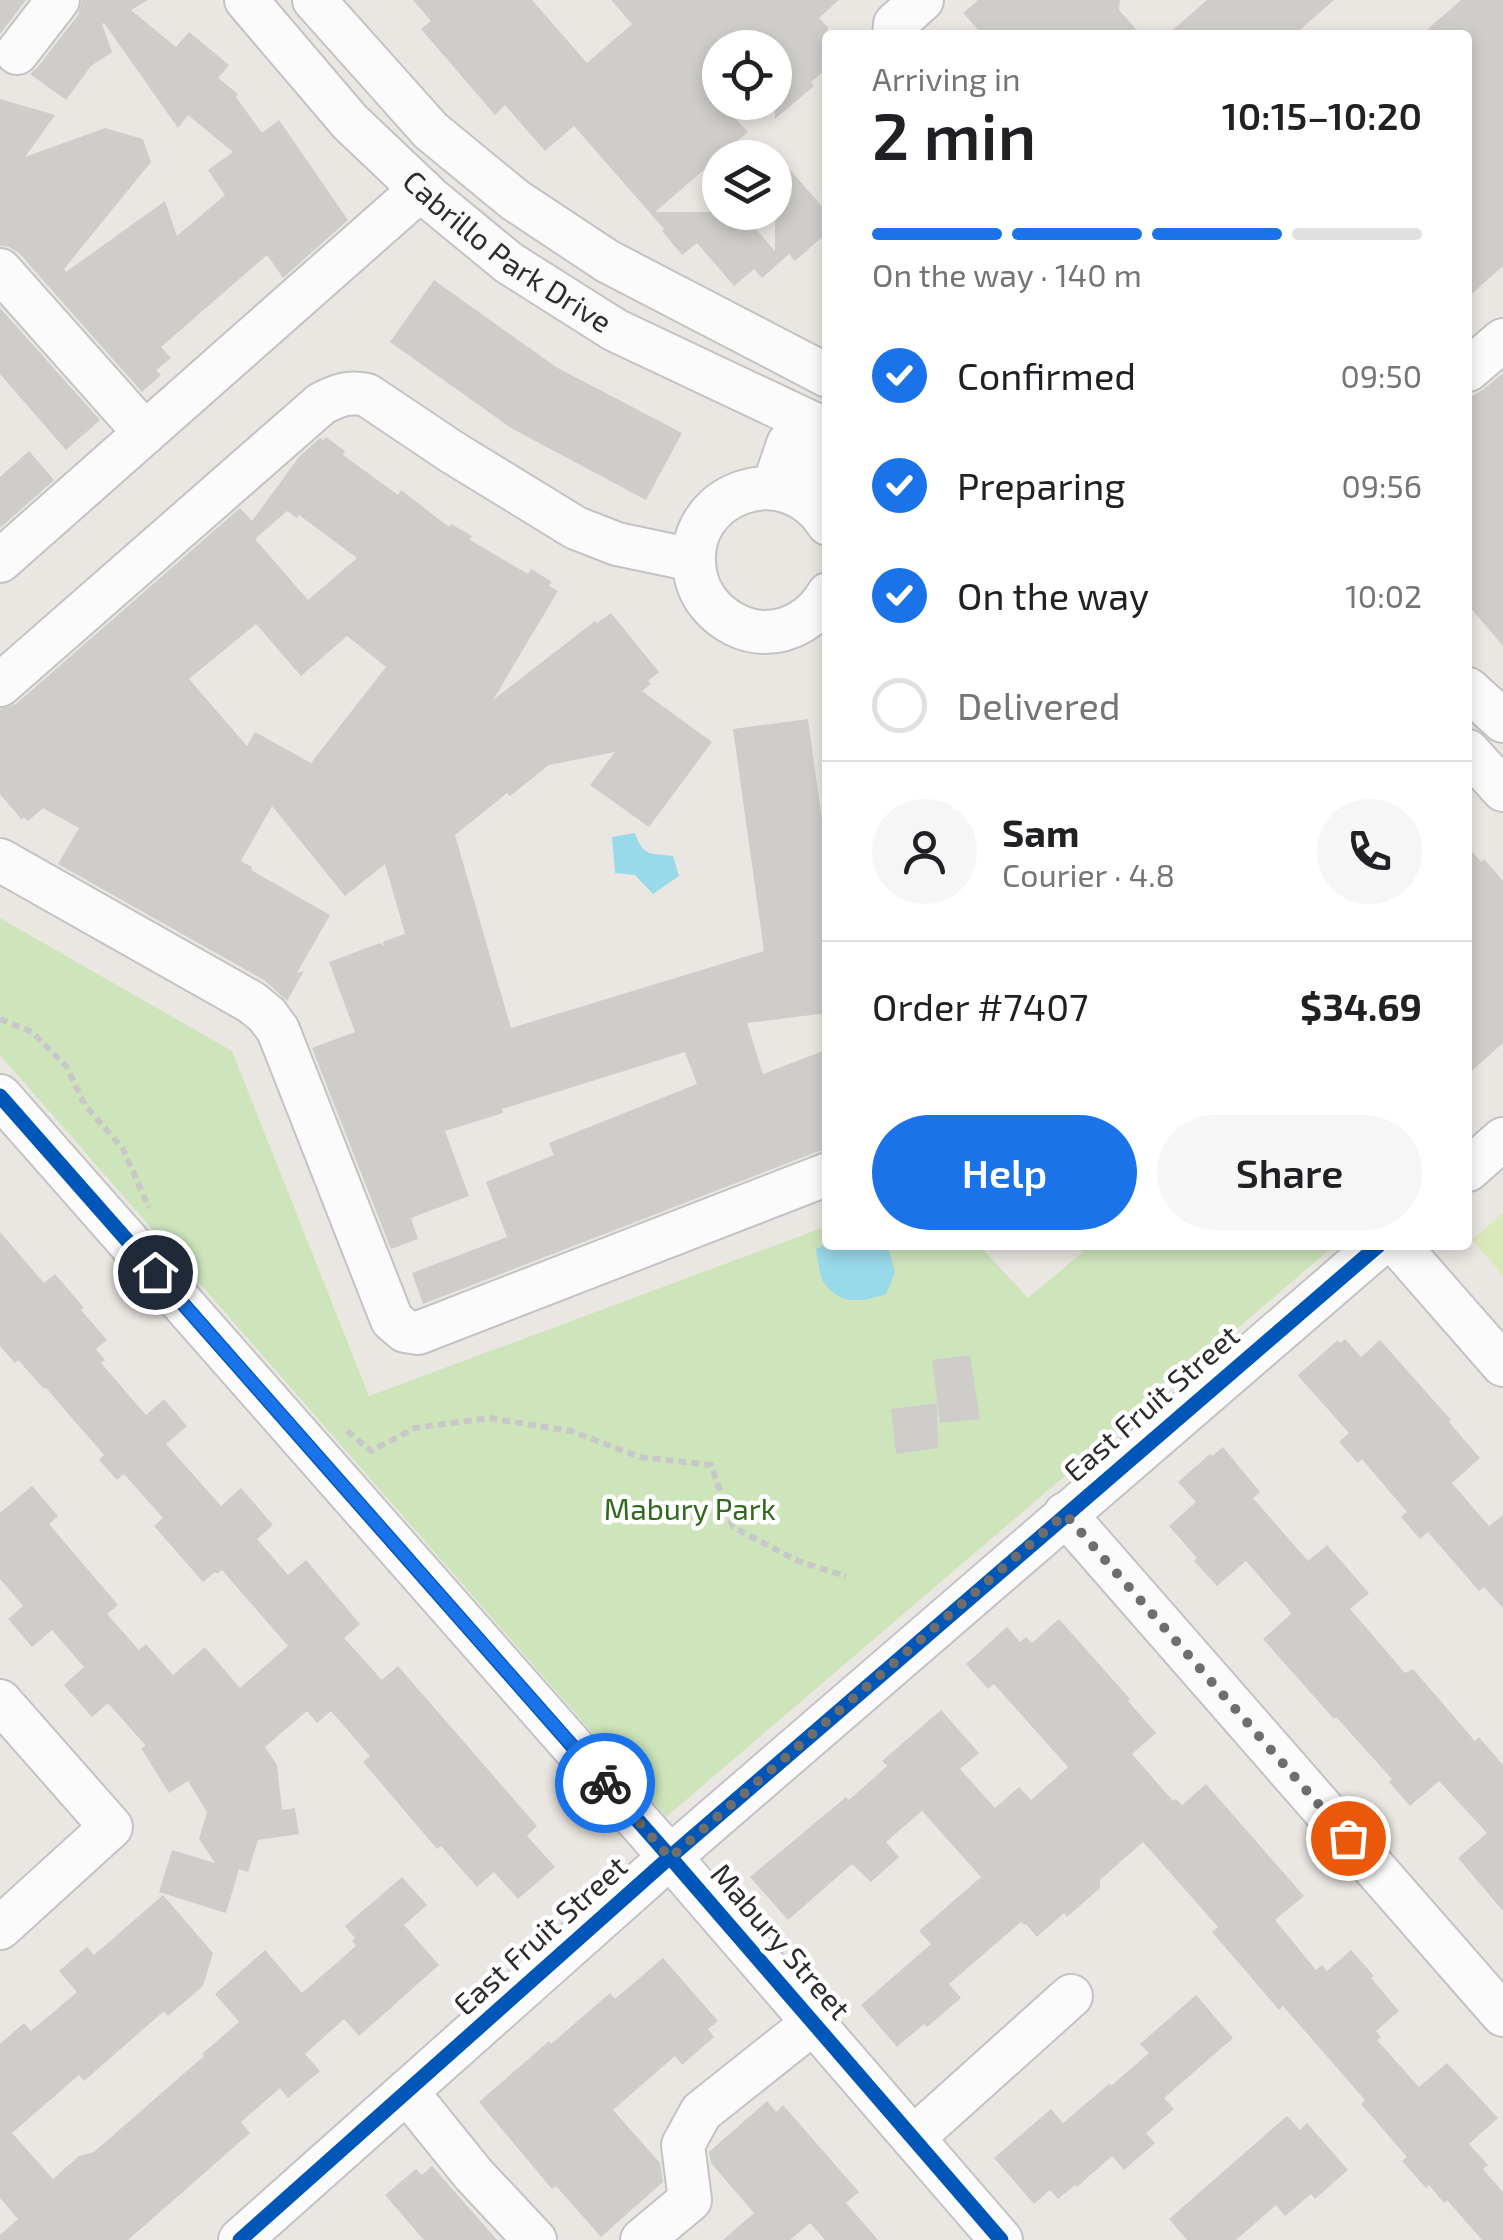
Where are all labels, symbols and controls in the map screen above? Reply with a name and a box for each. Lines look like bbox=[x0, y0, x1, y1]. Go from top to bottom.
map controls bbox=[702, 30, 792, 230]
button: locate bbox=[702, 30, 792, 120]
text: Arriving in bbox=[872, 59, 1021, 97]
text: 10:15–10:20 bbox=[1222, 92, 1422, 138]
text: 2 min bbox=[872, 95, 1036, 173]
button: layers bbox=[702, 140, 792, 230]
street label: Cabrillo Park Drive bbox=[396, 162, 619, 339]
text: On the way · 140 m bbox=[872, 255, 1142, 293]
icon: check bbox=[872, 348, 927, 403]
text: Confirmed bbox=[957, 352, 1136, 398]
text: 09:50 bbox=[1340, 356, 1422, 394]
icon: check bbox=[872, 458, 927, 513]
text: Preparing bbox=[957, 462, 1125, 508]
text: 09:56 bbox=[1341, 466, 1422, 504]
icon: check bbox=[872, 568, 927, 623]
text: On the way bbox=[957, 572, 1149, 618]
text: 10:02 bbox=[1345, 576, 1422, 614]
text: Delivered bbox=[957, 682, 1121, 728]
button: person bbox=[872, 799, 977, 904]
button: phone bbox=[1317, 799, 1422, 904]
text: Sam bbox=[1002, 809, 1079, 855]
text: Courier · 4.8 bbox=[1002, 855, 1175, 893]
text: Order #7407 bbox=[872, 983, 1089, 1029]
text: $34.69 bbox=[1300, 983, 1422, 1029]
button: Help bbox=[872, 1115, 1137, 1230]
button: Share bbox=[1157, 1115, 1422, 1230]
pin bbox=[113, 1230, 198, 1315]
icon: home bbox=[128, 1245, 183, 1300]
street label: East Fruit Street bbox=[1056, 1317, 1246, 1488]
park label: Mabury Park bbox=[604, 1490, 776, 1526]
courier bbox=[555, 1733, 655, 1833]
icon: bike bbox=[578, 1756, 633, 1811]
pin bbox=[1306, 1796, 1391, 1881]
icon: bag bbox=[1321, 1811, 1376, 1866]
street label: East Fruit Street bbox=[446, 1847, 634, 2022]
street label: Mabury Street bbox=[704, 1856, 859, 2026]

